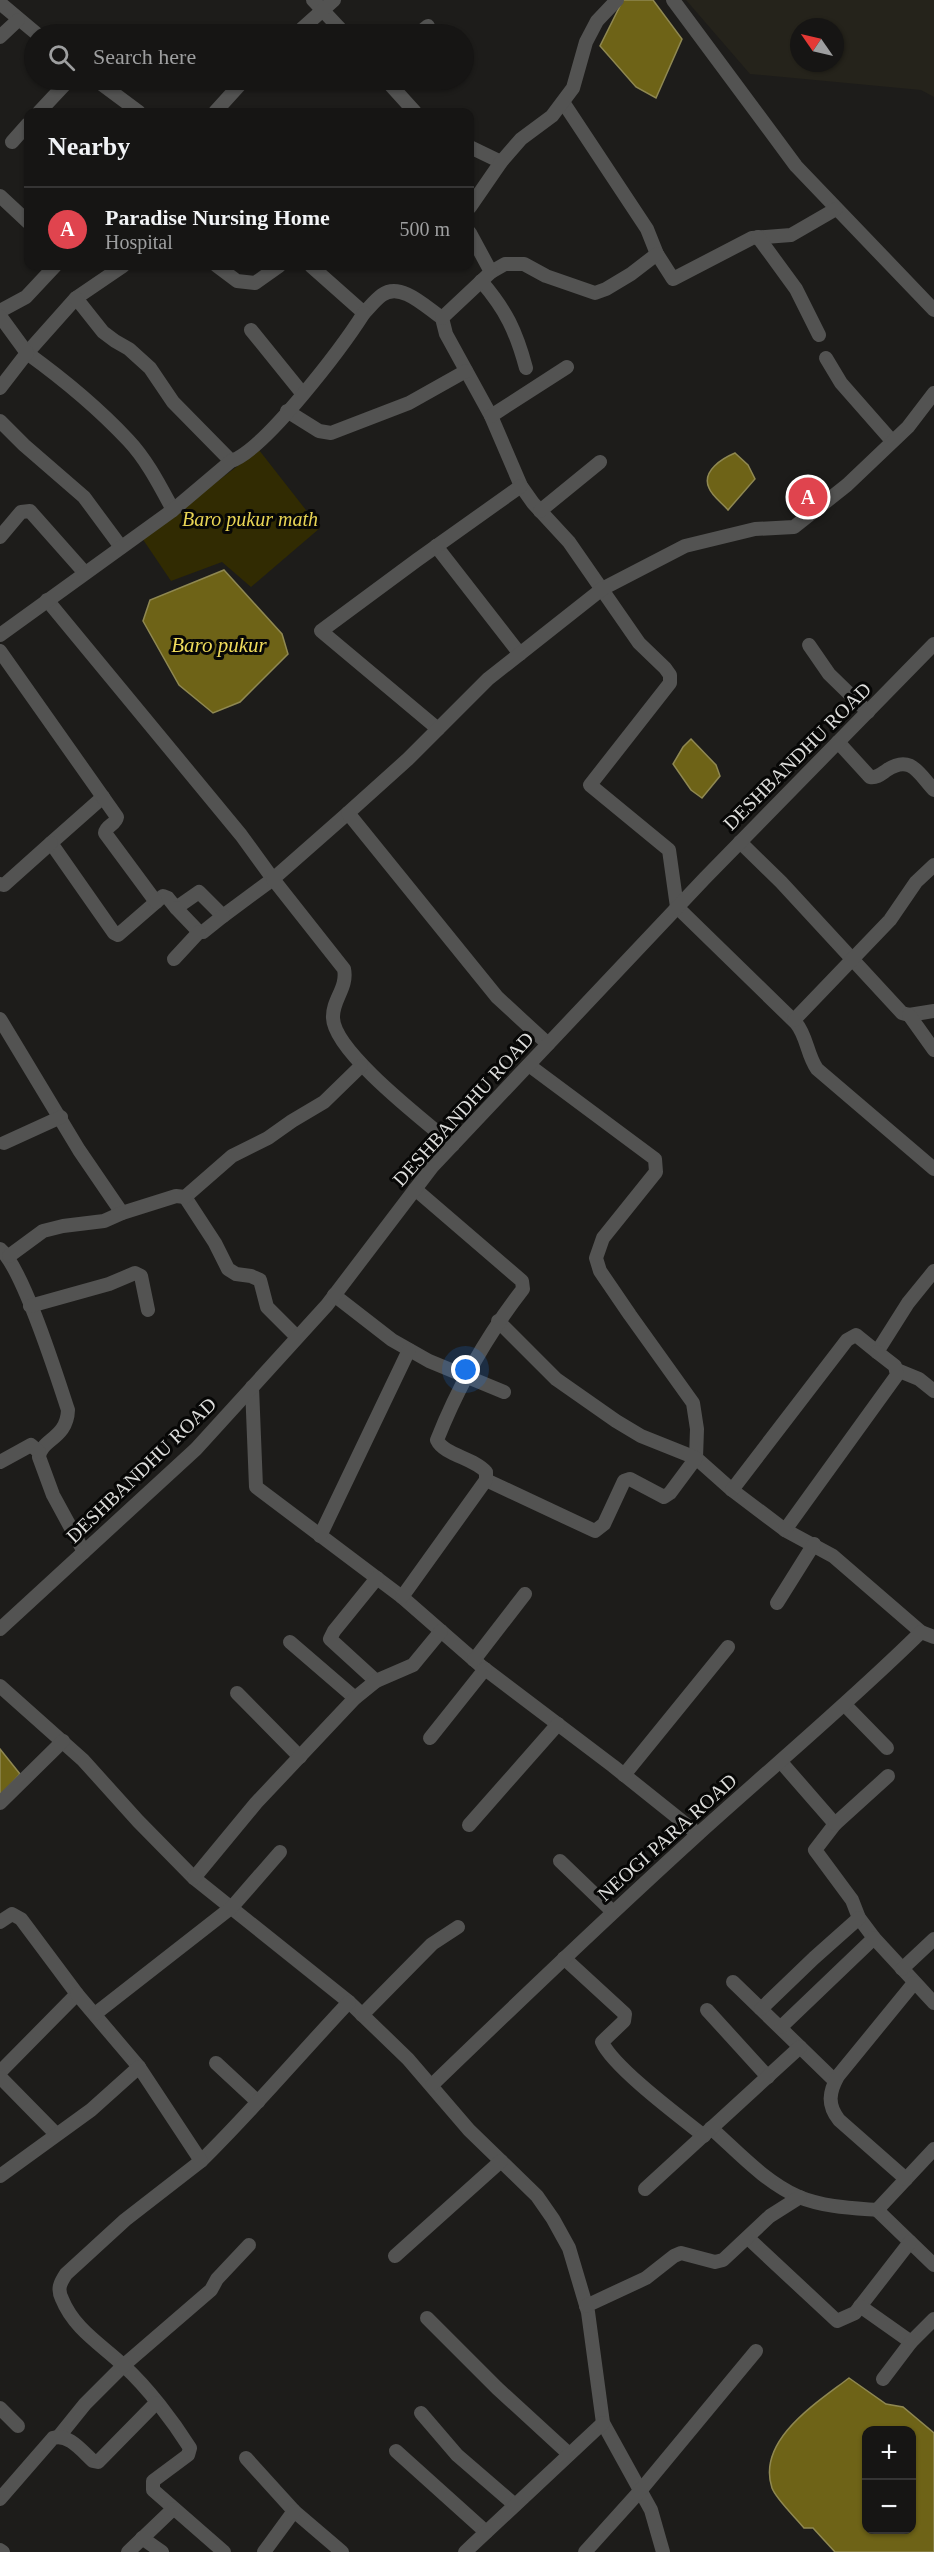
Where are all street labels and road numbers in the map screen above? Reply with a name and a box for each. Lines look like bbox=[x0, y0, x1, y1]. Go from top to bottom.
street label: DESHBANDHU ROAD bbox=[719, 678, 875, 834]
street label: DESHBANDHU ROAD bbox=[388, 1028, 538, 1190]
street label: DESHBANDHU ROAD bbox=[62, 1393, 220, 1547]
street label: NEOGI PARA ROAD bbox=[593, 1769, 741, 1905]

